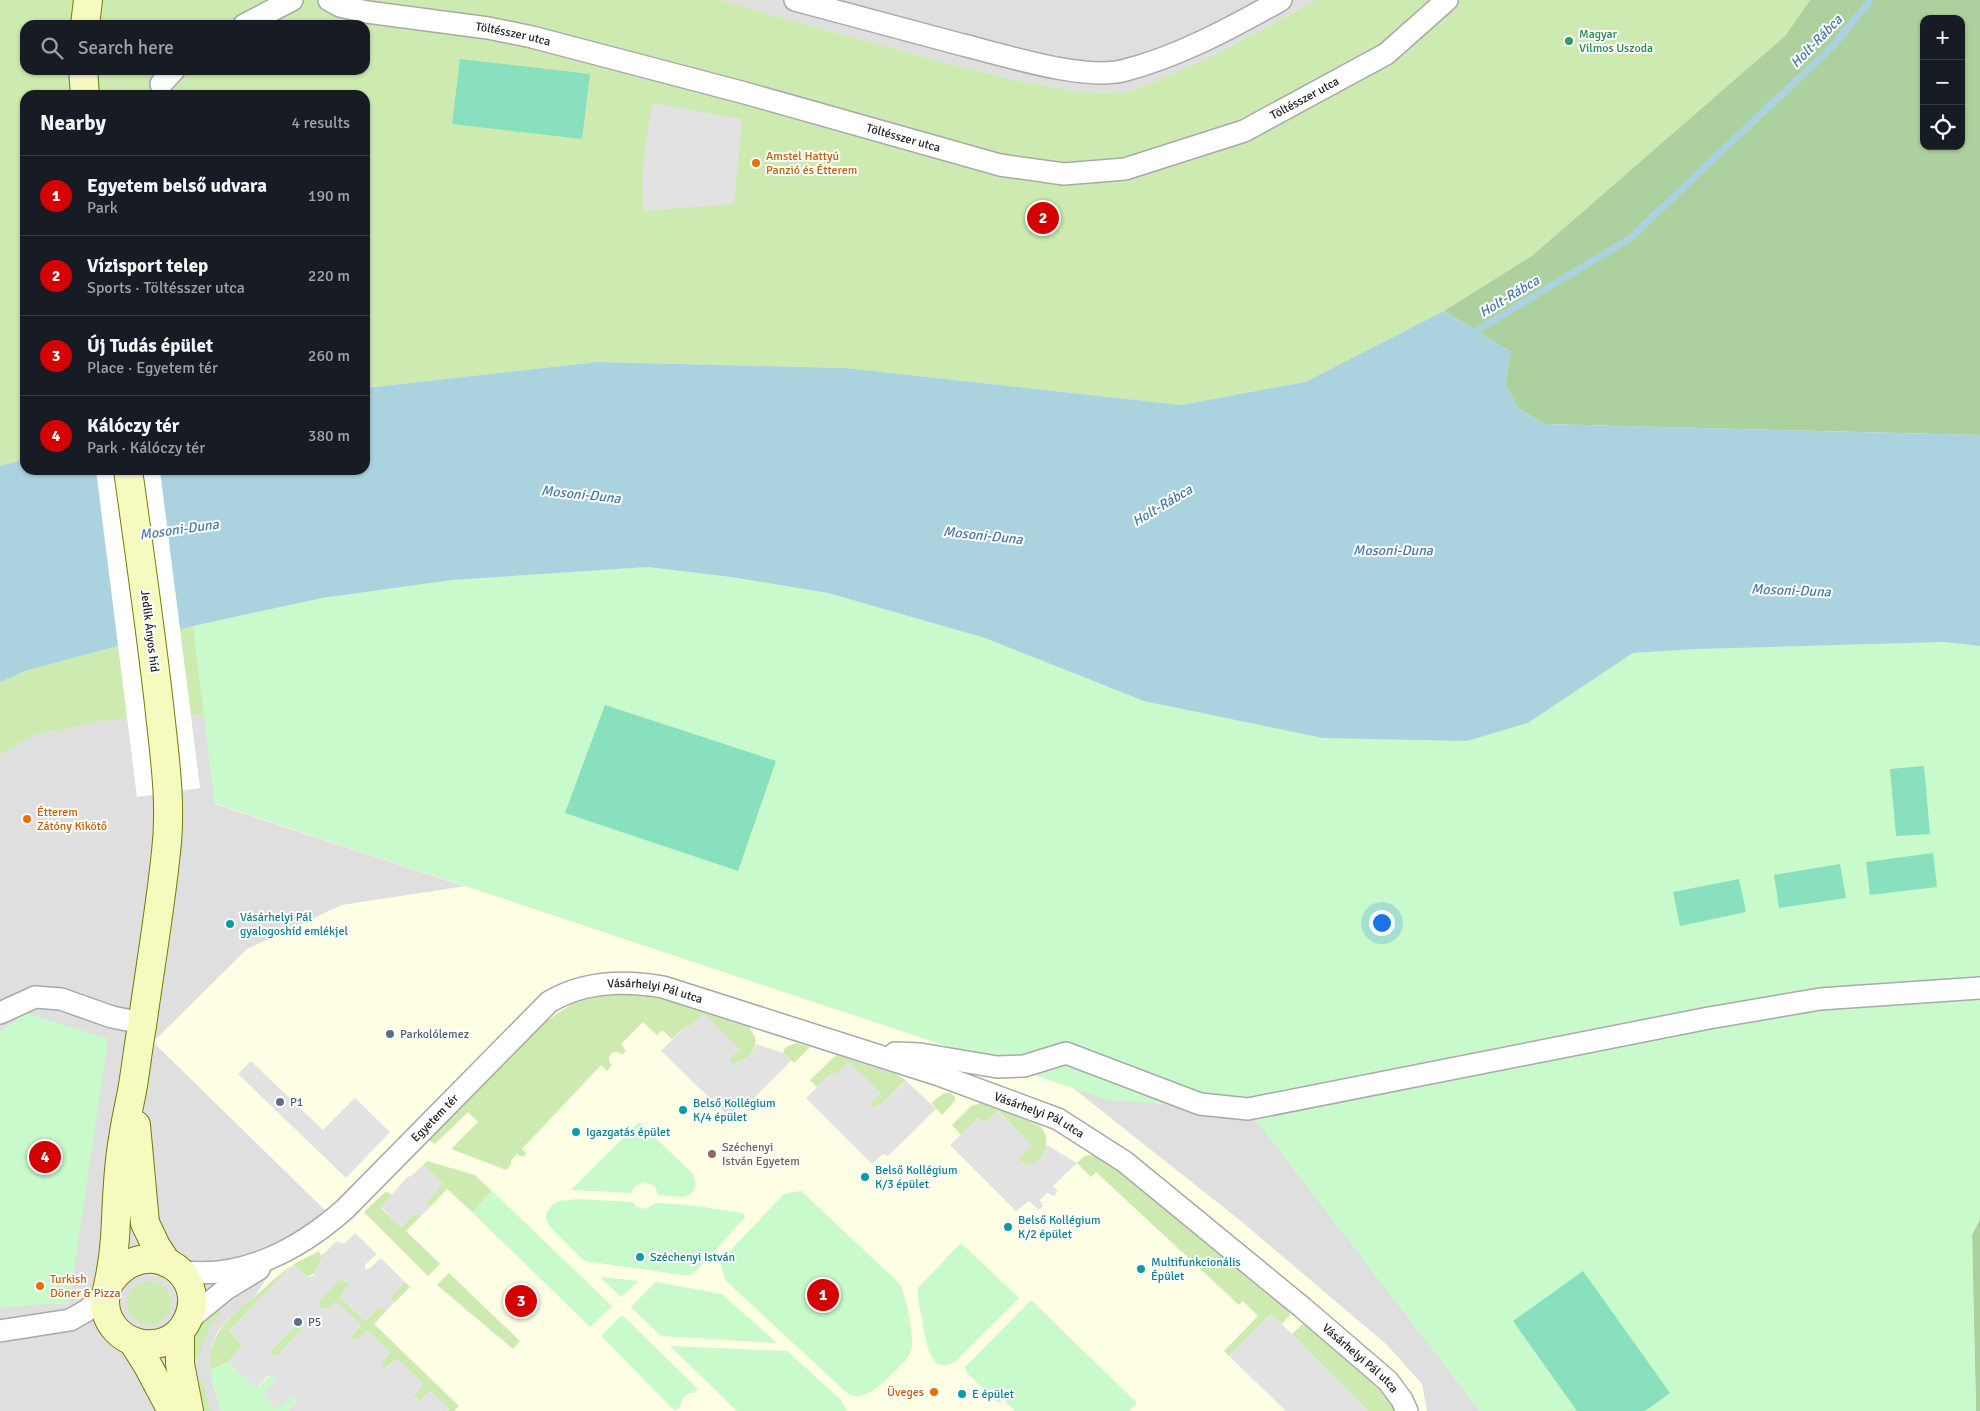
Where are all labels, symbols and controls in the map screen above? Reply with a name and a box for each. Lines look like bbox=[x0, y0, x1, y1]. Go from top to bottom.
water label: Holt-Rábca bbox=[1787, 11, 1846, 71]
map controls bbox=[1920, 15, 1965, 150]
button: + bbox=[1920, 15, 1965, 60]
street label: Töltésszer utca bbox=[475, 19, 552, 50]
search box bbox=[20, 20, 370, 75]
place label: Magyar Vilmos Uszoda bbox=[1579, 27, 1653, 56]
icon: search bbox=[38, 34, 66, 62]
marker: Magyar Vilmos Uszoda bbox=[1563, 35, 1575, 47]
text: Search here bbox=[78, 36, 174, 60]
button: − bbox=[1920, 60, 1965, 105]
street label: Töltésszer utca bbox=[1268, 74, 1342, 123]
button: locate bbox=[1920, 105, 1965, 150]
text: Nearby bbox=[40, 110, 106, 136]
text: 4 results bbox=[291, 113, 350, 133]
street label: Töltésszer utca bbox=[865, 121, 942, 156]
place label: Amstel Hattyú Panzió és Étterem bbox=[766, 149, 857, 178]
marker: Amstel Hattyú Panzió és Étterem bbox=[750, 157, 762, 169]
text: Egyetem belső udvara bbox=[87, 174, 267, 198]
text: 1 bbox=[52, 186, 60, 206]
text: 190 m bbox=[308, 186, 350, 206]
text: Park bbox=[87, 198, 118, 218]
pin: 2 bbox=[1027, 199, 1059, 237]
text: Vízisport telep bbox=[87, 254, 208, 278]
text: 2 bbox=[52, 266, 60, 286]
text: 220 m bbox=[308, 266, 350, 286]
water label: Holt-Rábca bbox=[1476, 271, 1543, 321]
text: Sports · Töltésszer utca bbox=[87, 278, 245, 298]
text: Új Tudás épület bbox=[87, 334, 213, 358]
text: 3 bbox=[52, 346, 60, 366]
text: 260 m bbox=[308, 346, 350, 366]
text: Place · Egyetem tér bbox=[87, 358, 218, 378]
text: Kálóczy tér bbox=[87, 414, 179, 438]
text: 4 bbox=[52, 426, 60, 446]
text: 380 m bbox=[308, 426, 350, 446]
text: Park · Kálóczy tér bbox=[87, 438, 205, 458]
water label: Holt-Rábca bbox=[1129, 480, 1196, 530]
water label: Mosoni-Duna bbox=[540, 482, 622, 507]
water label: Mosoni-Duna bbox=[138, 515, 221, 543]
water label: Mosoni-Duna bbox=[942, 523, 1024, 548]
water label: Mosoni-Duna bbox=[1353, 542, 1434, 559]
water label: Mosoni-Duna bbox=[1751, 581, 1832, 600]
street label: Jedlik Ányos híd bbox=[137, 589, 162, 673]
place label: Étterem Zátóny Kikötő bbox=[37, 805, 107, 834]
marker: Étterem Zátóny Kikötő bbox=[21, 813, 33, 825]
place label: Vásárhelyi Pál gyalogoshíd emlékjel bbox=[240, 910, 348, 939]
your location bbox=[1369, 910, 1395, 936]
marker: Vásárhelyi Pál gyalogoshíd emlékjel bbox=[224, 918, 236, 930]
street label: Vásárhelyi Pál utca bbox=[607, 976, 704, 1007]
place label: Parkolólemez bbox=[400, 1027, 469, 1042]
marker: Parkolólemez bbox=[384, 1028, 396, 1040]
street label: Vásárhelyi Pál utca bbox=[992, 1089, 1087, 1142]
street label: Egyetem tér bbox=[408, 1091, 462, 1145]
place label: P1 bbox=[290, 1095, 303, 1110]
marker: P1 bbox=[274, 1096, 286, 1108]
place label: Belső Kollégium K/4 épület bbox=[693, 1096, 776, 1125]
marker: Belső Kollégium K/4 épület bbox=[677, 1104, 689, 1116]
place label: Igazgatás épület bbox=[586, 1125, 670, 1140]
marker: Igazgatás épület bbox=[570, 1126, 582, 1138]
pin: 4 bbox=[29, 1138, 61, 1176]
place label: Széchenyi István Egyetem bbox=[722, 1140, 800, 1169]
marker: Széchenyi István Egyetem bbox=[706, 1148, 718, 1160]
place label: Belső Kollégium K/3 épület bbox=[875, 1163, 958, 1192]
marker: Belső Kollégium K/3 épület bbox=[859, 1171, 871, 1183]
place label: Belső Kollégium K/2 épület bbox=[1018, 1213, 1101, 1242]
marker: Belső Kollégium K/2 épület bbox=[1002, 1221, 1014, 1233]
place label: Széchenyi István bbox=[650, 1250, 735, 1265]
marker: Széchenyi István bbox=[634, 1251, 646, 1263]
place label: Multifunkcionális Épület bbox=[1151, 1255, 1241, 1284]
marker: Multifunkcionális Épület bbox=[1135, 1263, 1147, 1275]
place label: Turkish Döner & Pizza bbox=[50, 1272, 121, 1301]
pin: 1 bbox=[807, 1276, 839, 1314]
marker: Turkish Döner & Pizza bbox=[34, 1280, 46, 1292]
pin: 3 bbox=[505, 1282, 537, 1320]
place label: P5 bbox=[308, 1315, 321, 1330]
marker: P5 bbox=[292, 1316, 304, 1328]
street label: Vásárhelyi Pál utca bbox=[1319, 1321, 1401, 1396]
place label: Üveges bbox=[887, 1385, 924, 1400]
marker: Üveges bbox=[928, 1386, 940, 1398]
place label: E épület bbox=[972, 1387, 1014, 1402]
marker: E épület bbox=[956, 1388, 968, 1400]

